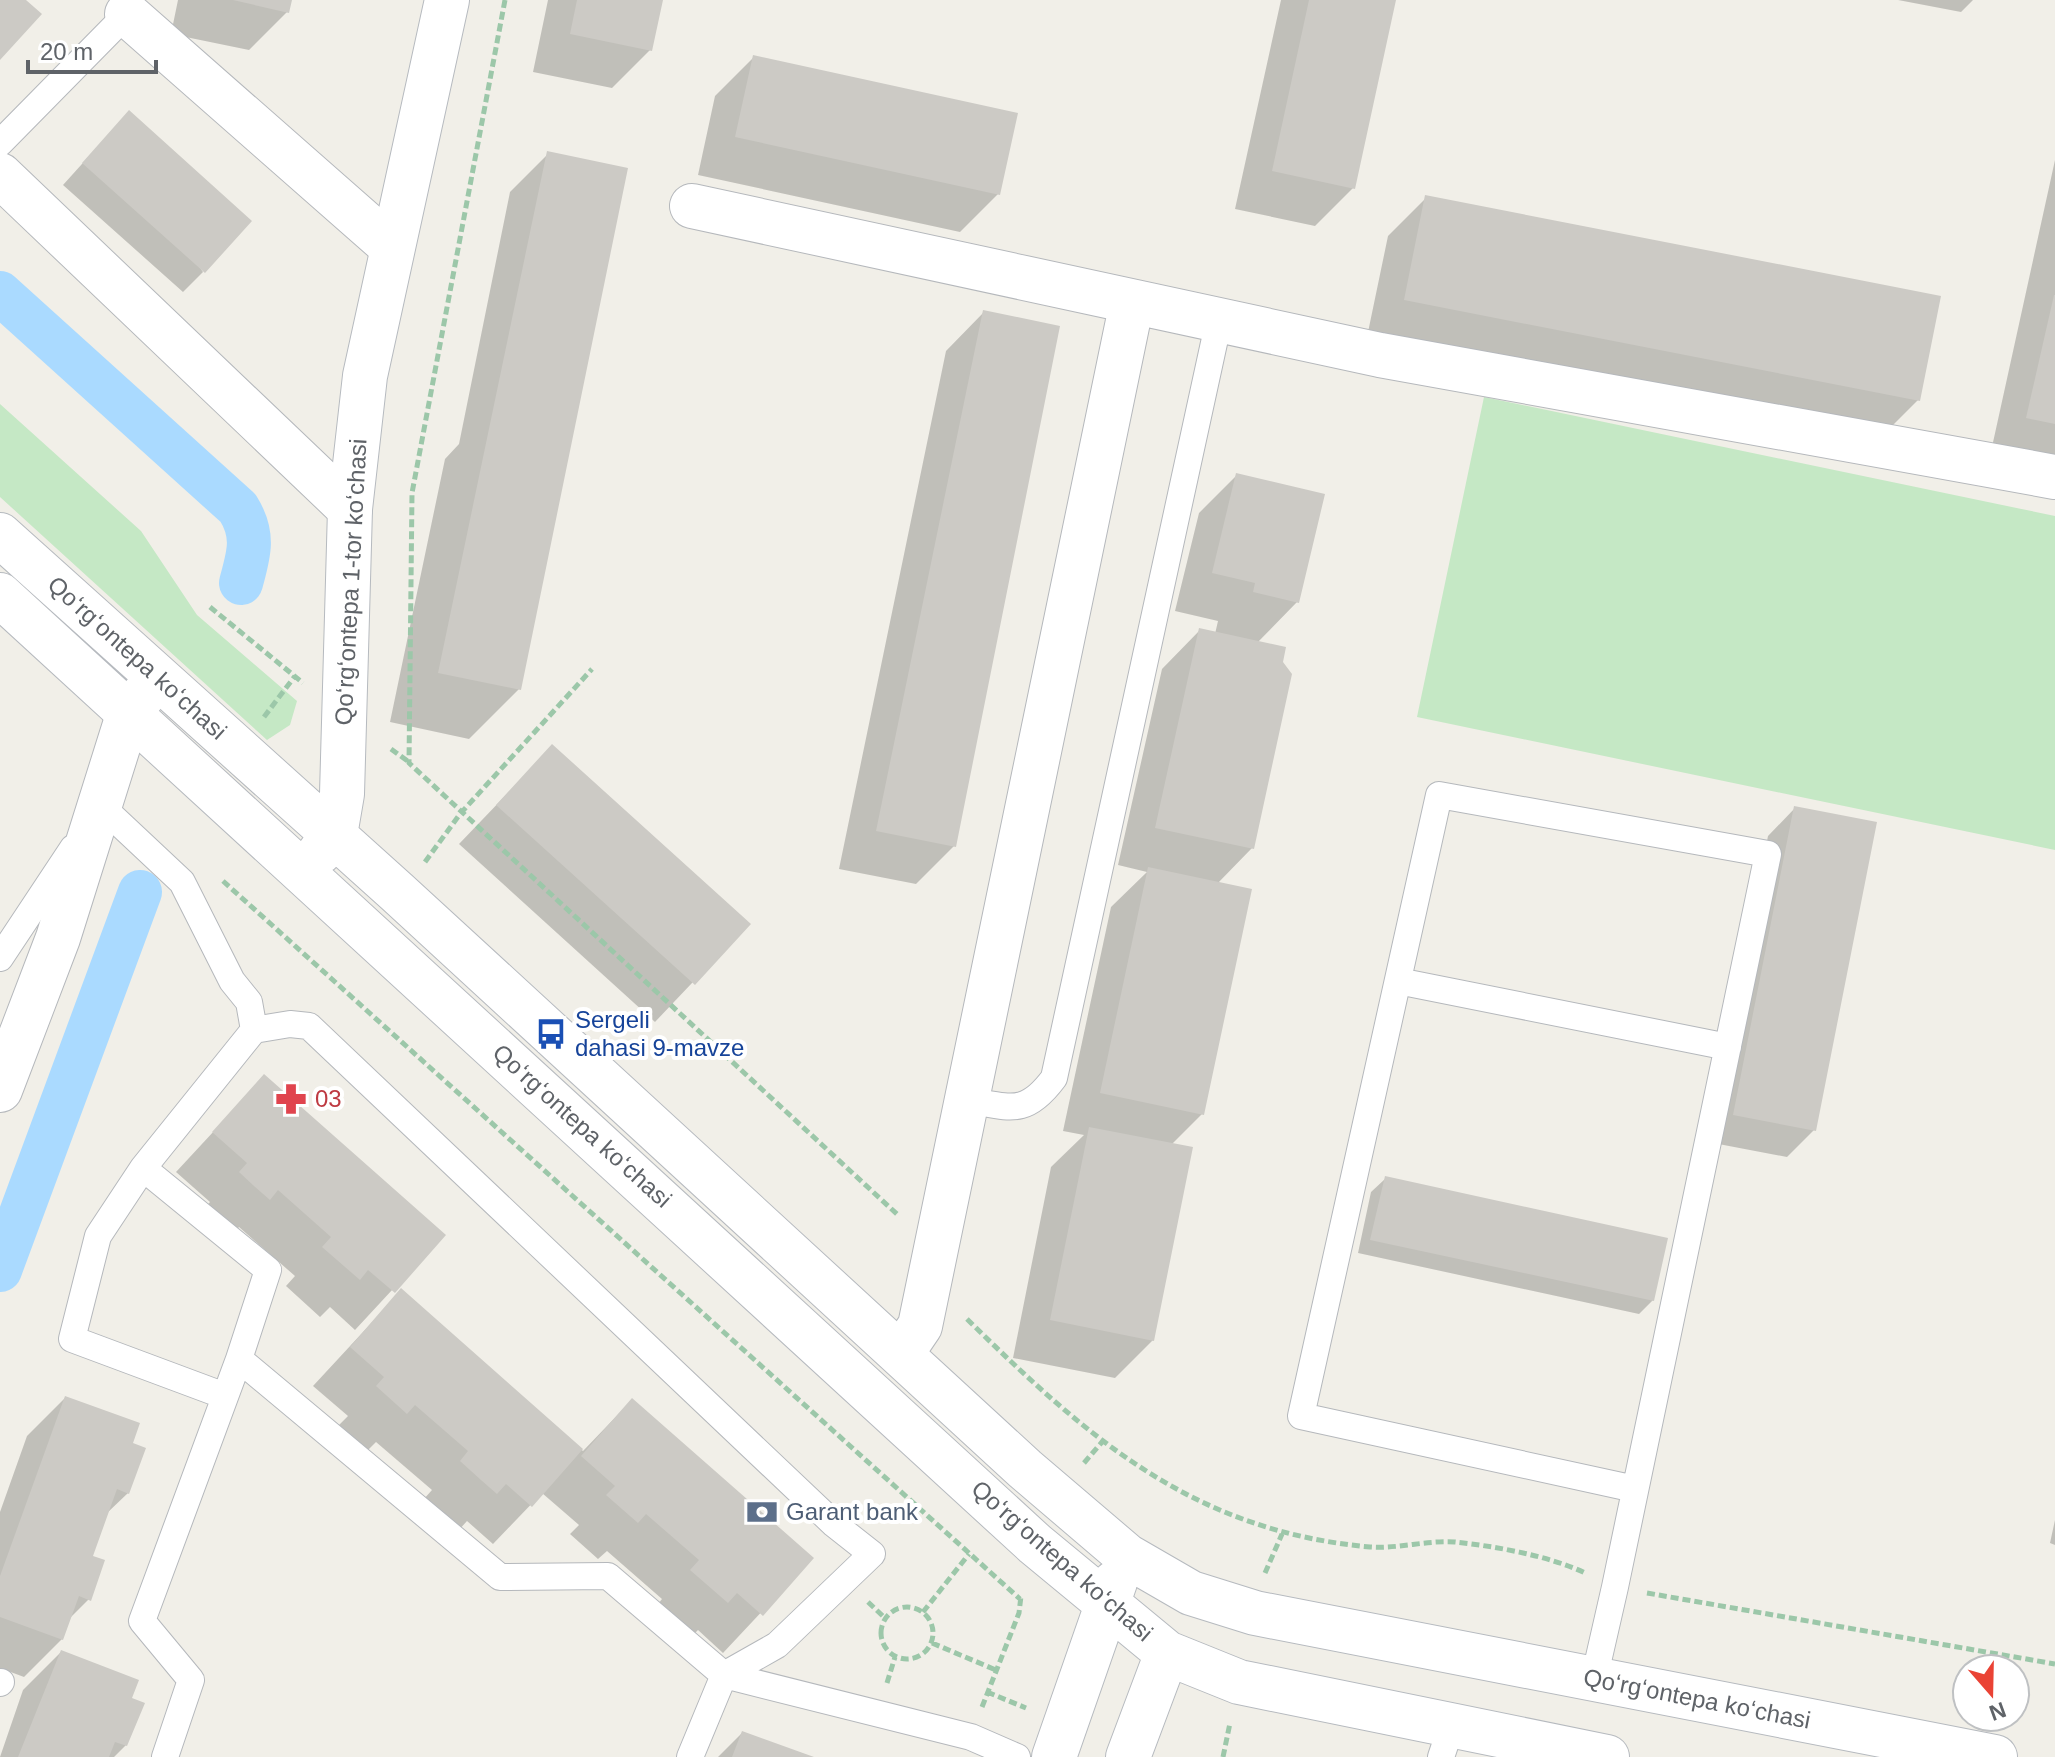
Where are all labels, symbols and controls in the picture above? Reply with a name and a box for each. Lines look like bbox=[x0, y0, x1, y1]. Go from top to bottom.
scale bar bbox=[28, 24, 156, 74]
text: 20 m bbox=[40, 38, 93, 65]
street label: Qoʻrgʻontepa 1-tor koʻchasi bbox=[330, 438, 371, 726]
street label: Qoʻrgʻontepa koʻchasi bbox=[43, 570, 232, 745]
place label: Sergeli dahasi 9-mavze bbox=[575, 1006, 744, 1061]
bus stop icon: Sergeli dahasi 9-mavze bbox=[534, 1017, 568, 1051]
street label: Qoʻrgʻontepa koʻchasi bbox=[488, 1038, 677, 1213]
pharmacy icon: 03 bbox=[274, 1082, 308, 1116]
place label: 03 bbox=[315, 1085, 342, 1112]
street label: Qoʻrgʻontepa koʻchasi bbox=[966, 1475, 1158, 1647]
bank icon: Garant bank bbox=[745, 1495, 779, 1529]
place label: Garant bank bbox=[786, 1498, 919, 1525]
north arrow bbox=[1951, 1653, 2031, 1733]
street label: Qoʻrgʻontepa koʻchasi bbox=[1581, 1663, 1813, 1734]
text: N bbox=[1986, 1697, 2009, 1726]

